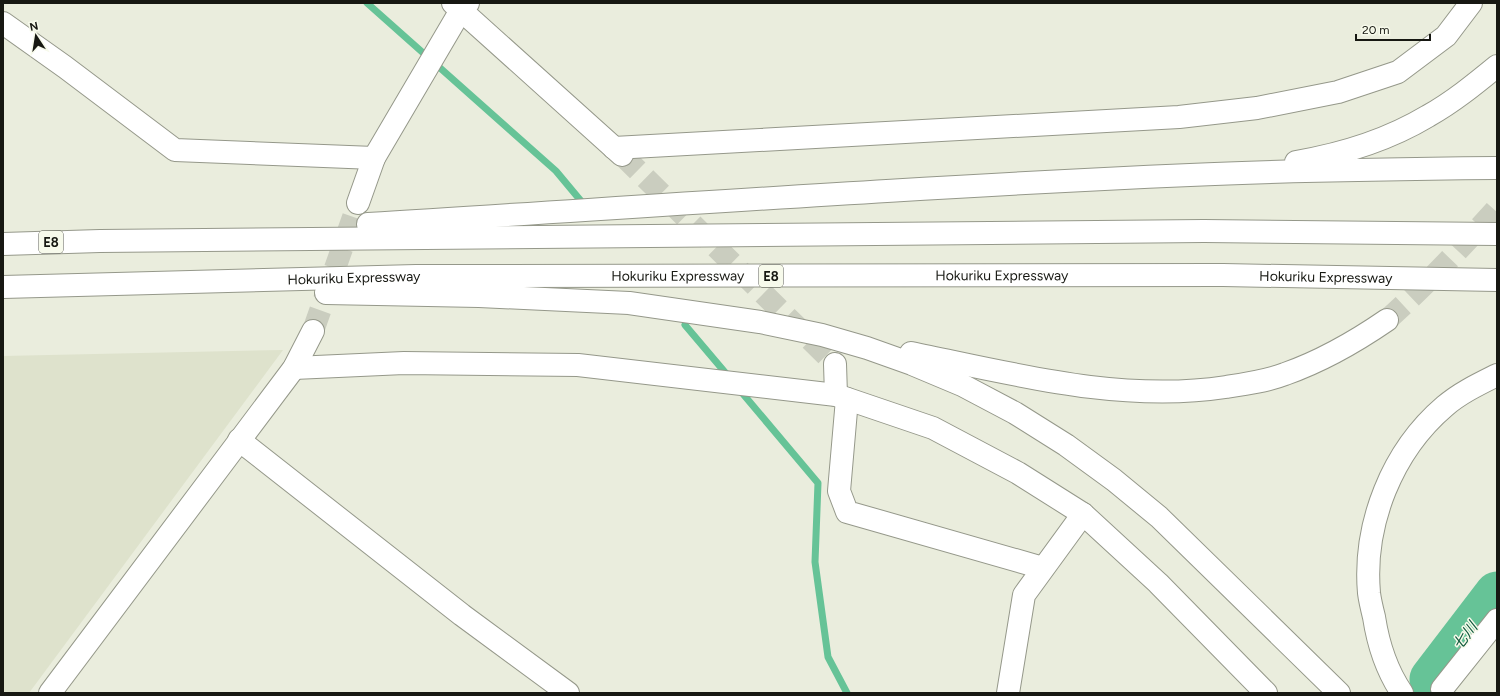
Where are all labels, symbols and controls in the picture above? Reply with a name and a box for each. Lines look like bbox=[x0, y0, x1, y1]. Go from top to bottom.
north arrow bbox=[16, 16, 56, 56]
scale bar bbox=[1356, 16, 1430, 42]
text: N bbox=[29, 19, 40, 34]
text: 20 m bbox=[1362, 23, 1390, 37]
road number: E8 bbox=[39, 231, 63, 253]
road number: E8 bbox=[759, 265, 783, 287]
street label: Hokuriku Expressway bbox=[935, 267, 1069, 284]
street label: Hokuriku Expressway bbox=[287, 268, 421, 288]
street label: Hokuriku Expressway bbox=[611, 268, 745, 285]
street label: Hokuriku Expressway bbox=[1259, 268, 1393, 287]
water label: 七川 bbox=[1449, 617, 1482, 653]

